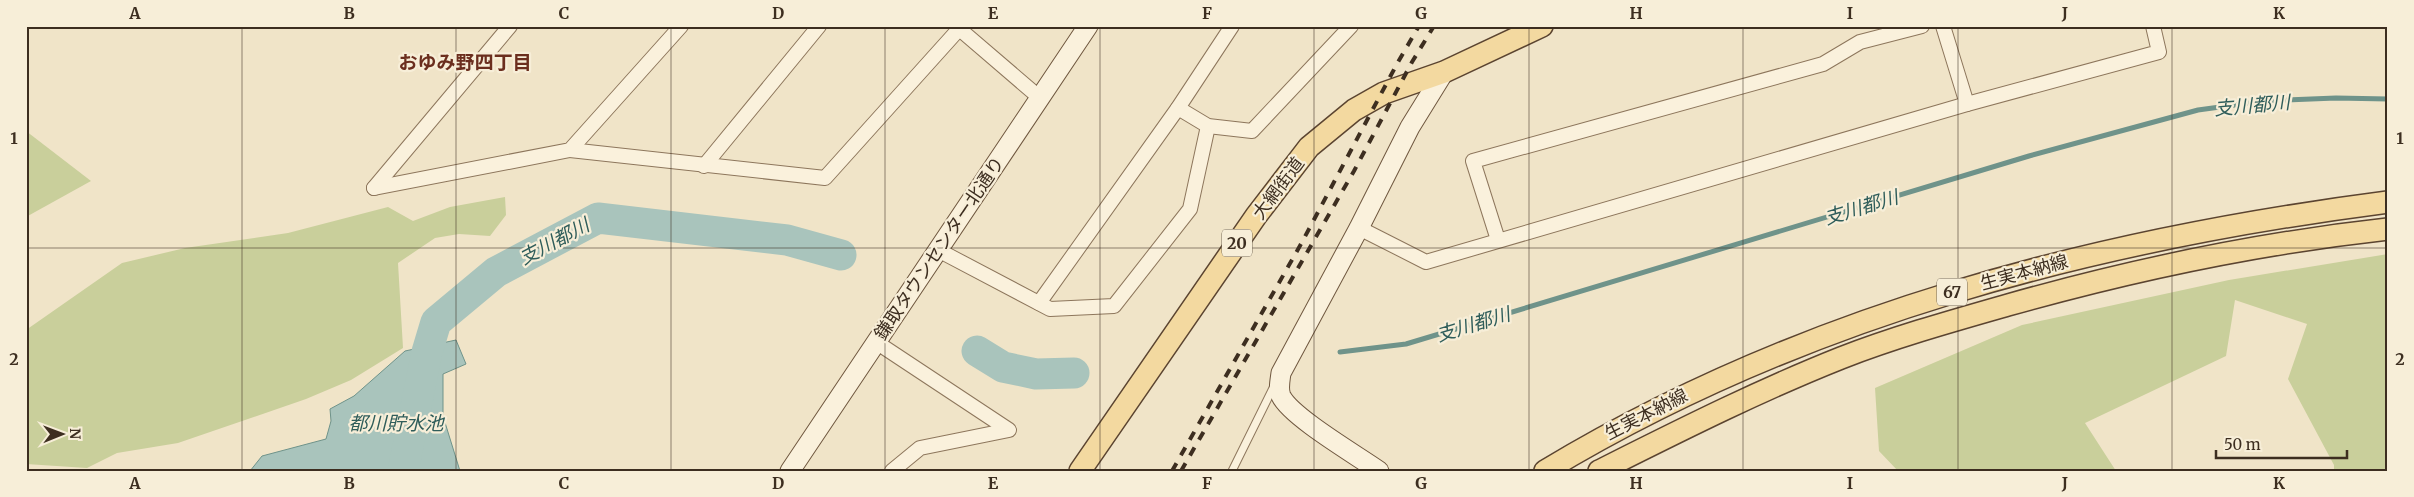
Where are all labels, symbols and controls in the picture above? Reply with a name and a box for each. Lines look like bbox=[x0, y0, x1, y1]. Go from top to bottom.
text: A bbox=[128, 3, 141, 23]
text: B bbox=[343, 3, 355, 23]
text: C bbox=[559, 3, 569, 23]
text: D bbox=[772, 3, 784, 23]
text: E bbox=[988, 3, 999, 23]
text: F bbox=[1202, 3, 1212, 23]
text: G bbox=[1415, 3, 1427, 23]
text: H bbox=[1629, 3, 1643, 23]
text: I bbox=[1847, 3, 1853, 23]
text: J bbox=[2061, 3, 2068, 23]
text: K bbox=[2273, 3, 2285, 23]
district label: おゆみ野四丁目 bbox=[398, 50, 532, 74]
water label: 支川都川 bbox=[2213, 90, 2293, 120]
text: 1 bbox=[10, 128, 18, 148]
text: 1 bbox=[2396, 128, 2404, 148]
street label: 鎌取タウンセンター北通り bbox=[869, 152, 1009, 344]
street label: 大網街道 bbox=[1247, 152, 1309, 224]
water label: 支川都川 bbox=[1821, 184, 1903, 230]
water label: 支川都川 bbox=[515, 212, 595, 269]
road number: 20 bbox=[1222, 230, 1252, 256]
street label: 生実本納線 bbox=[1978, 249, 2070, 295]
road number: 67 bbox=[1937, 278, 1967, 306]
water label: 支川都川 bbox=[1433, 301, 1515, 347]
text: 2 bbox=[9, 349, 19, 369]
text: 2 bbox=[2395, 349, 2405, 369]
street label: 生実本納線 bbox=[1601, 383, 1691, 445]
north arrow bbox=[38, 410, 88, 460]
water label: 都川貯水池 bbox=[348, 411, 445, 435]
scale bar bbox=[2216, 427, 2348, 459]
text: N bbox=[66, 428, 84, 439]
text: 50 m bbox=[2224, 435, 2261, 454]
text: A bbox=[128, 473, 141, 493]
text: B bbox=[343, 473, 355, 493]
text: C bbox=[559, 473, 569, 493]
text: D bbox=[772, 473, 784, 493]
text: E bbox=[988, 473, 999, 493]
text: F bbox=[1202, 473, 1212, 493]
text: G bbox=[1415, 473, 1427, 493]
text: H bbox=[1629, 473, 1643, 493]
text: I bbox=[1847, 473, 1853, 493]
text: J bbox=[2061, 473, 2068, 493]
text: K bbox=[2273, 473, 2285, 493]

